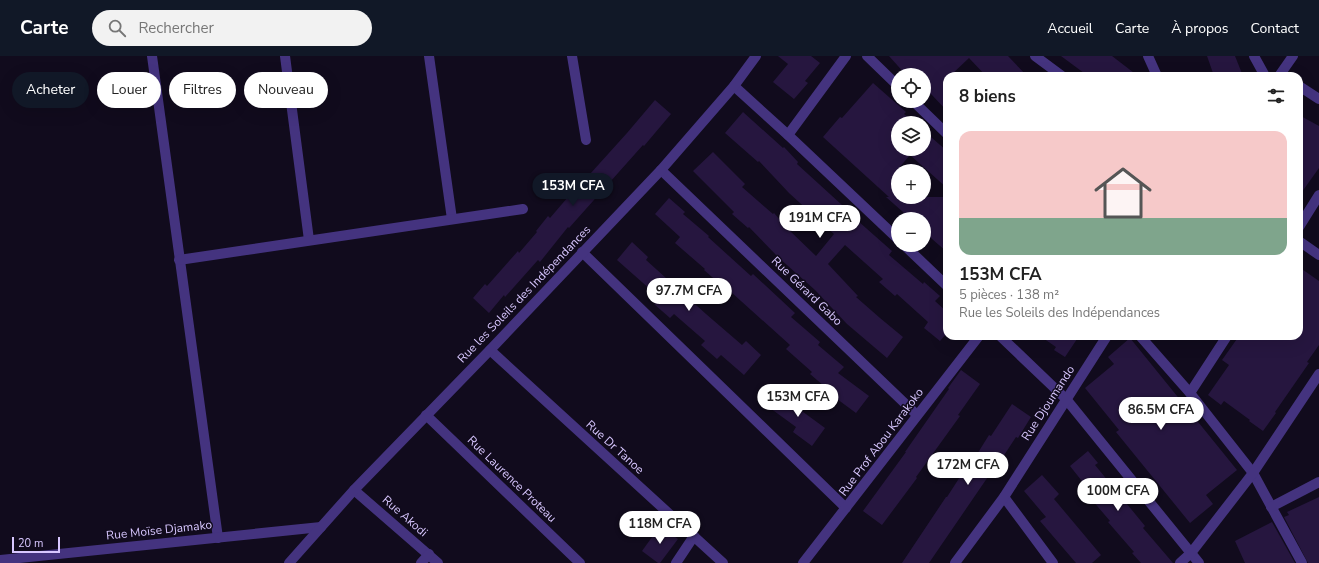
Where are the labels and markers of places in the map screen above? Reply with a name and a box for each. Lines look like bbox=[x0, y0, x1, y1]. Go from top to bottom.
pin: 153M CFA bbox=[532, 173, 614, 207]
pin: 191M CFA bbox=[779, 205, 861, 239]
pin: 97.7M CFA bbox=[643, 278, 735, 312]
pin: 153M CFA bbox=[757, 384, 839, 418]
pin: 86.5M CFA bbox=[1115, 397, 1207, 431]
pin: 172M CFA bbox=[927, 452, 1009, 486]
pin: 100M CFA bbox=[1077, 478, 1159, 512]
pin: 118M CFA bbox=[619, 511, 701, 545]

